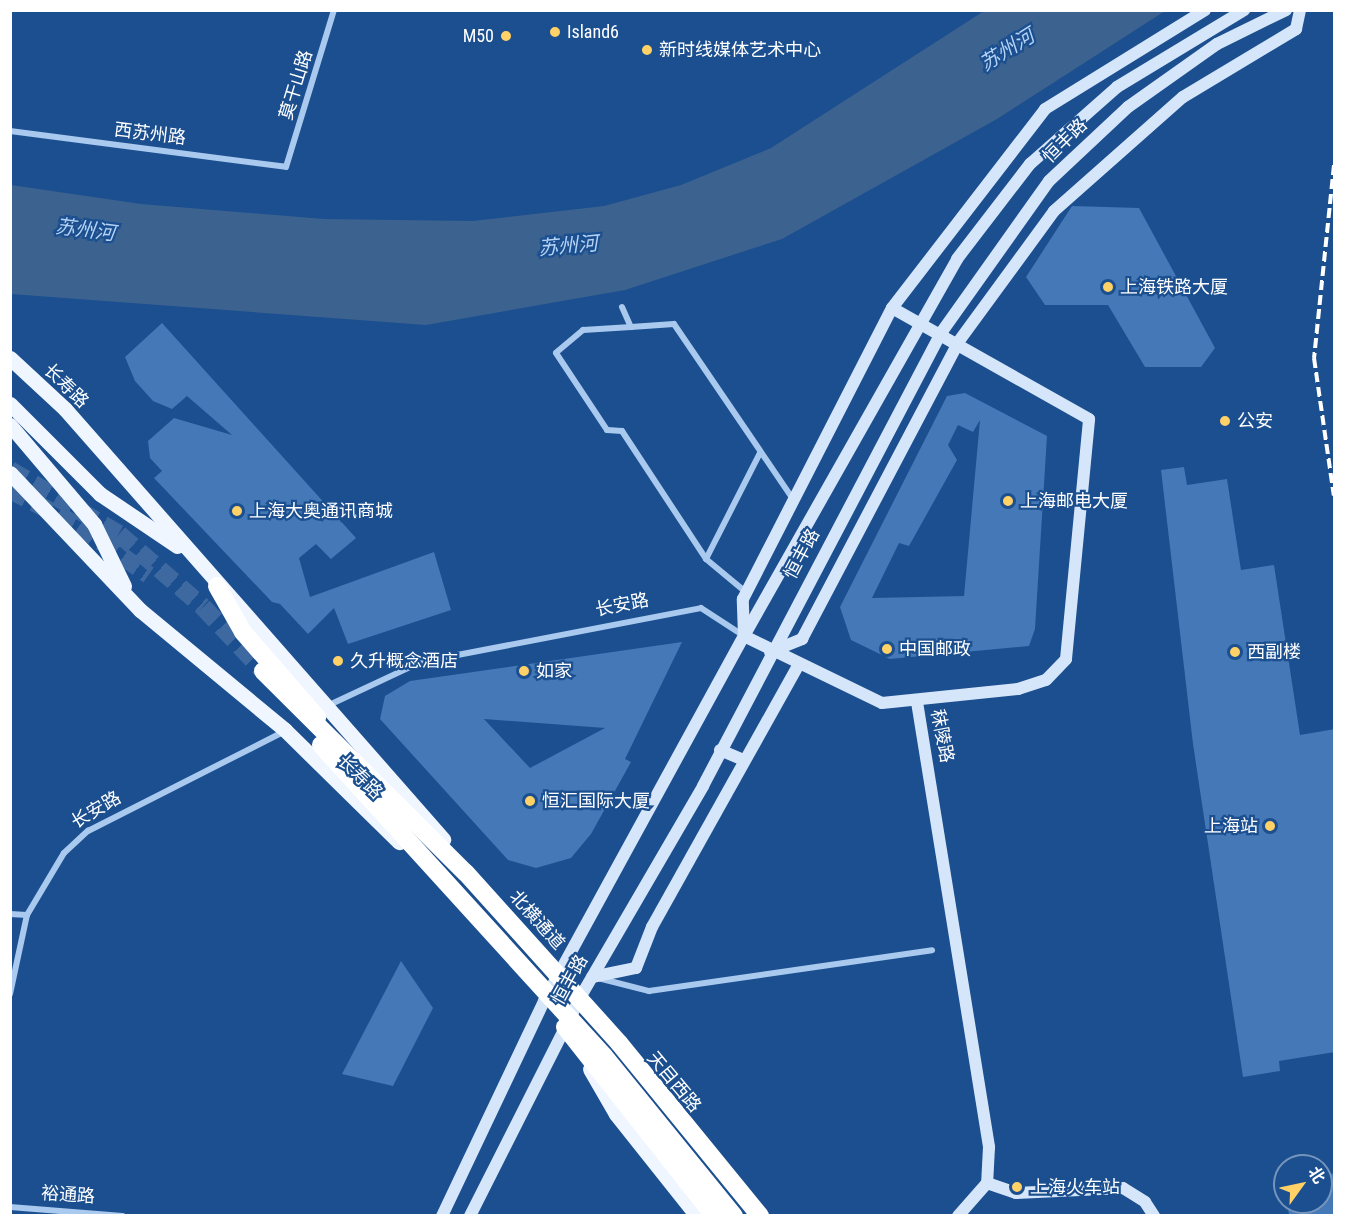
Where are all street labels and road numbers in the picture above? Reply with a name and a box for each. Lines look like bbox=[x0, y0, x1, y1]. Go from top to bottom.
street label: 莫干山路 bbox=[275, 47, 317, 123]
street label: 恒丰路 bbox=[1038, 114, 1092, 168]
street label: 西苏州路 bbox=[113, 119, 187, 149]
street label: 长寿路 bbox=[39, 359, 93, 413]
street label: 恒丰路 bbox=[780, 525, 824, 583]
street label: 长安路 bbox=[593, 589, 651, 621]
street label: 秣陵路 bbox=[926, 707, 958, 765]
street label: 长寿路 bbox=[333, 750, 387, 804]
street label: 长安路 bbox=[67, 787, 125, 833]
street label: 北横通道 bbox=[505, 886, 569, 954]
street label: 恒丰路 bbox=[547, 951, 593, 1009]
street label: 天目西路 bbox=[643, 1047, 705, 1117]
street label: 裕通路 bbox=[40, 1182, 96, 1208]

